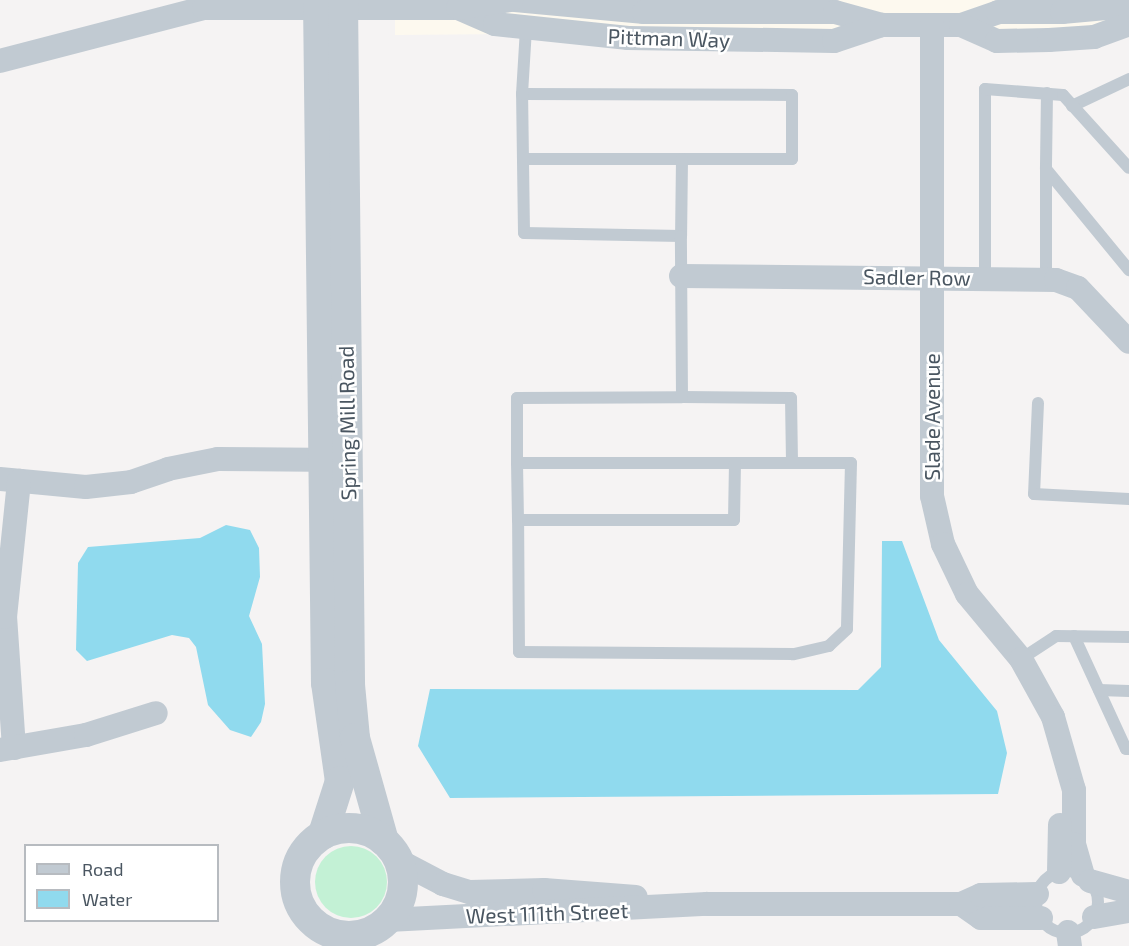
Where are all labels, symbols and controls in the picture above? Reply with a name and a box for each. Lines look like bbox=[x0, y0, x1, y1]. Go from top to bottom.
street label: Pittman Way bbox=[607, 23, 731, 53]
street label: Sadler Row bbox=[863, 263, 971, 291]
street label: Spring Mill Road bbox=[333, 345, 361, 501]
street label: Slade Avenue bbox=[919, 353, 945, 481]
legend bbox=[24, 844, 219, 922]
text: Road bbox=[82, 858, 123, 880]
text: Water bbox=[82, 888, 132, 910]
street label: West 111th Street bbox=[465, 898, 629, 928]

